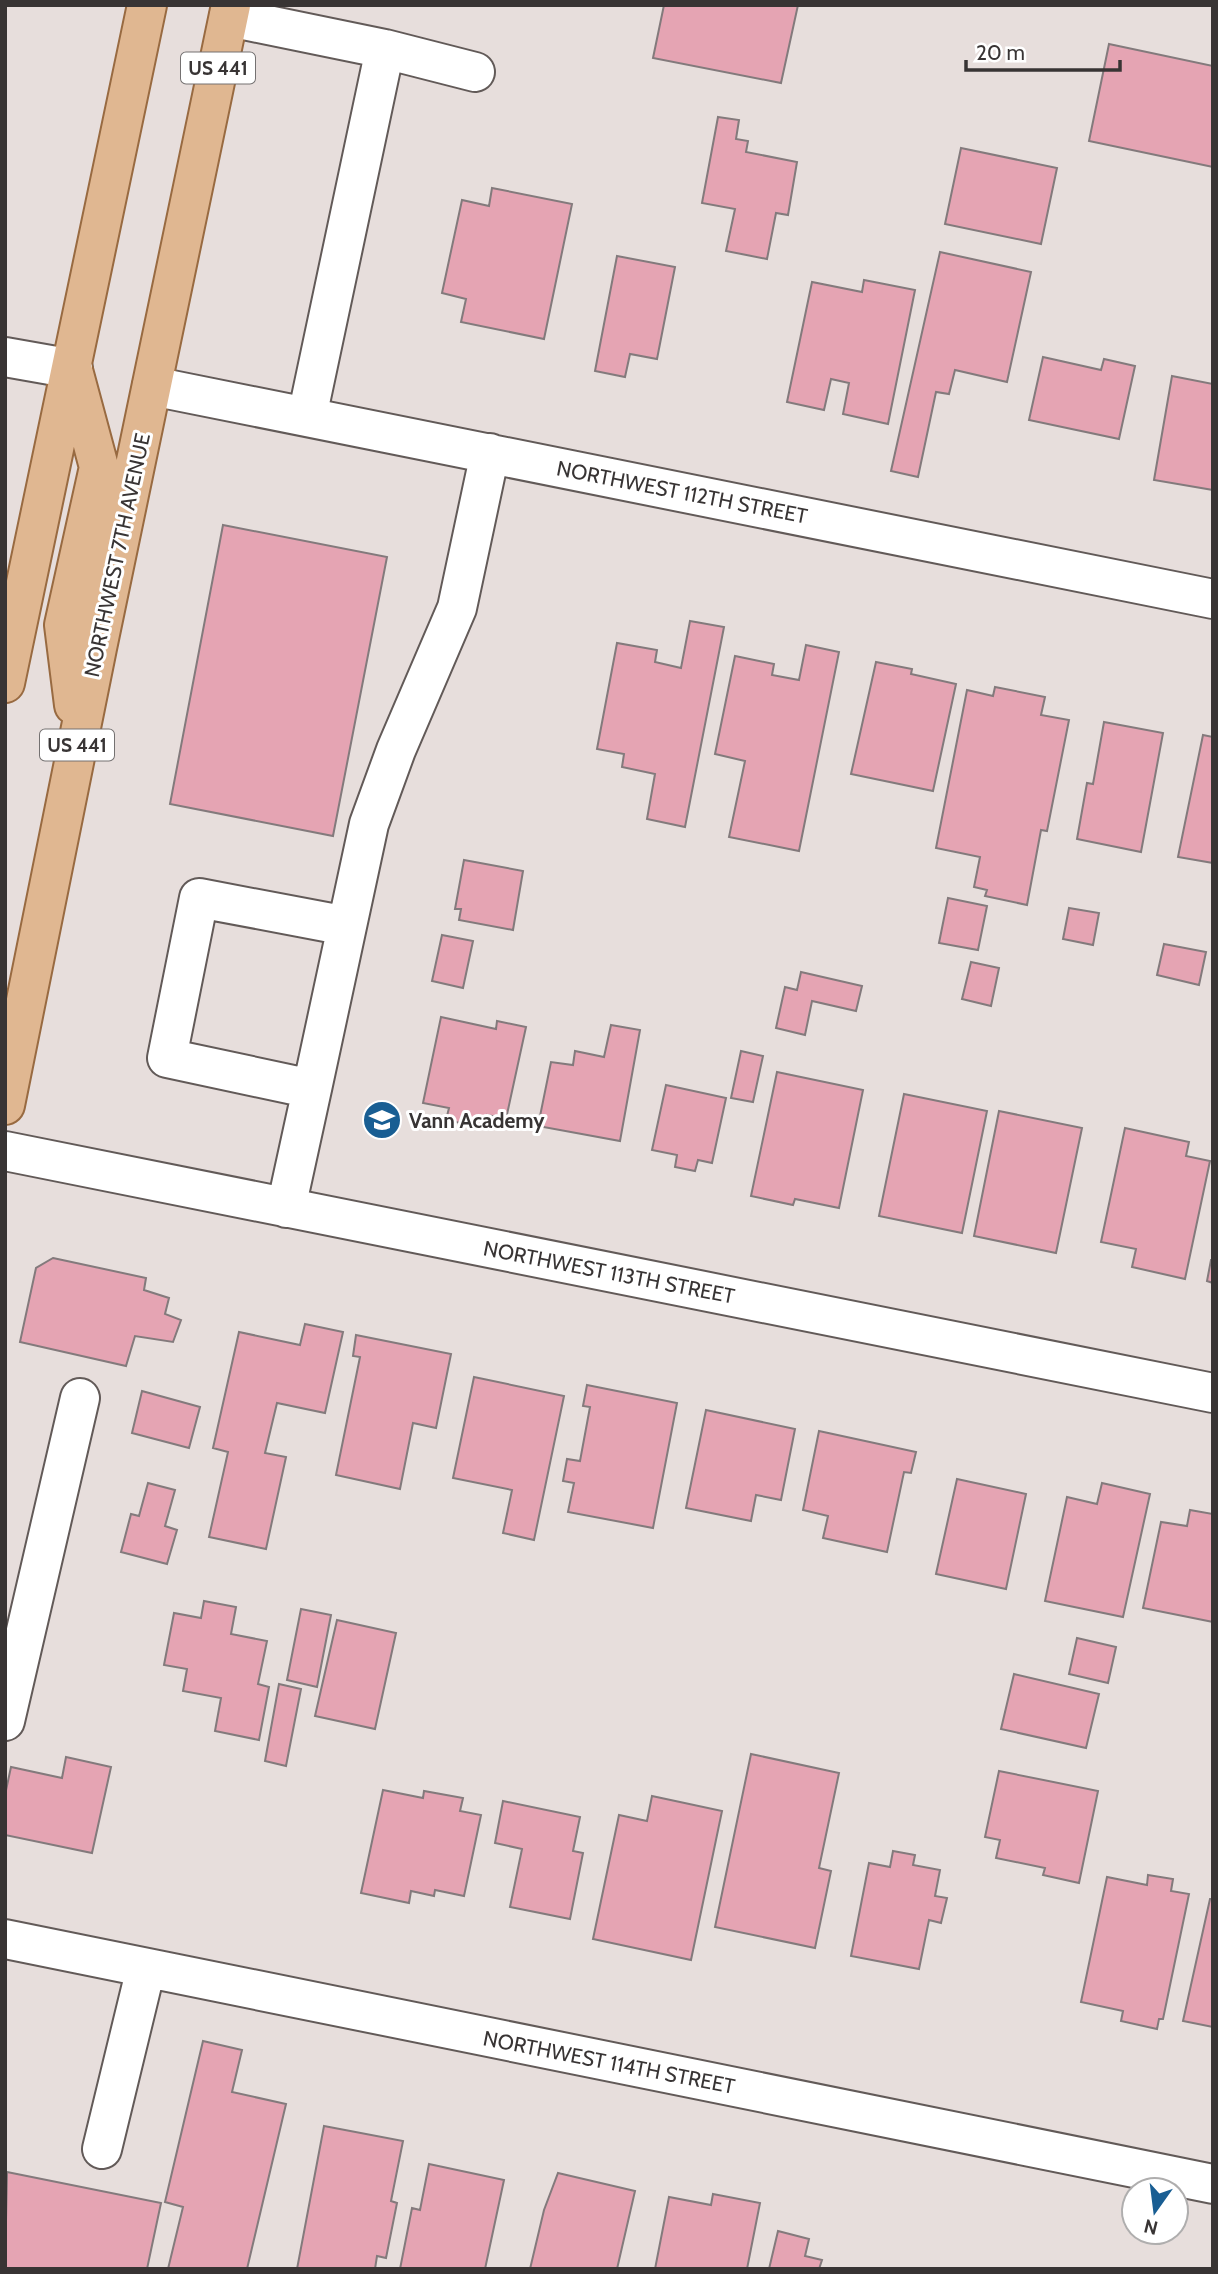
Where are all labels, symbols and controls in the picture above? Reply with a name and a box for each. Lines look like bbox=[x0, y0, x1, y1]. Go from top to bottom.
scale bar bbox=[966, 28, 1120, 72]
text: 20 m bbox=[976, 40, 1025, 65]
road number: US 441 bbox=[181, 52, 255, 83]
street label: NORTHWEST 7TH AVENUE bbox=[79, 431, 155, 679]
street label: NORTHWEST 112TH STREET bbox=[554, 455, 810, 529]
road number: US 441 bbox=[40, 730, 114, 760]
school or university icon: Vann Academy bbox=[361, 1099, 403, 1141]
place label: Vann Academy bbox=[409, 1108, 545, 1133]
street label: NORTHWEST 113TH STREET bbox=[481, 1235, 737, 1309]
street label: NORTHWEST 114TH STREET bbox=[481, 2025, 737, 2099]
north arrow bbox=[1120, 2176, 1190, 2246]
text: N bbox=[1142, 2214, 1160, 2240]

